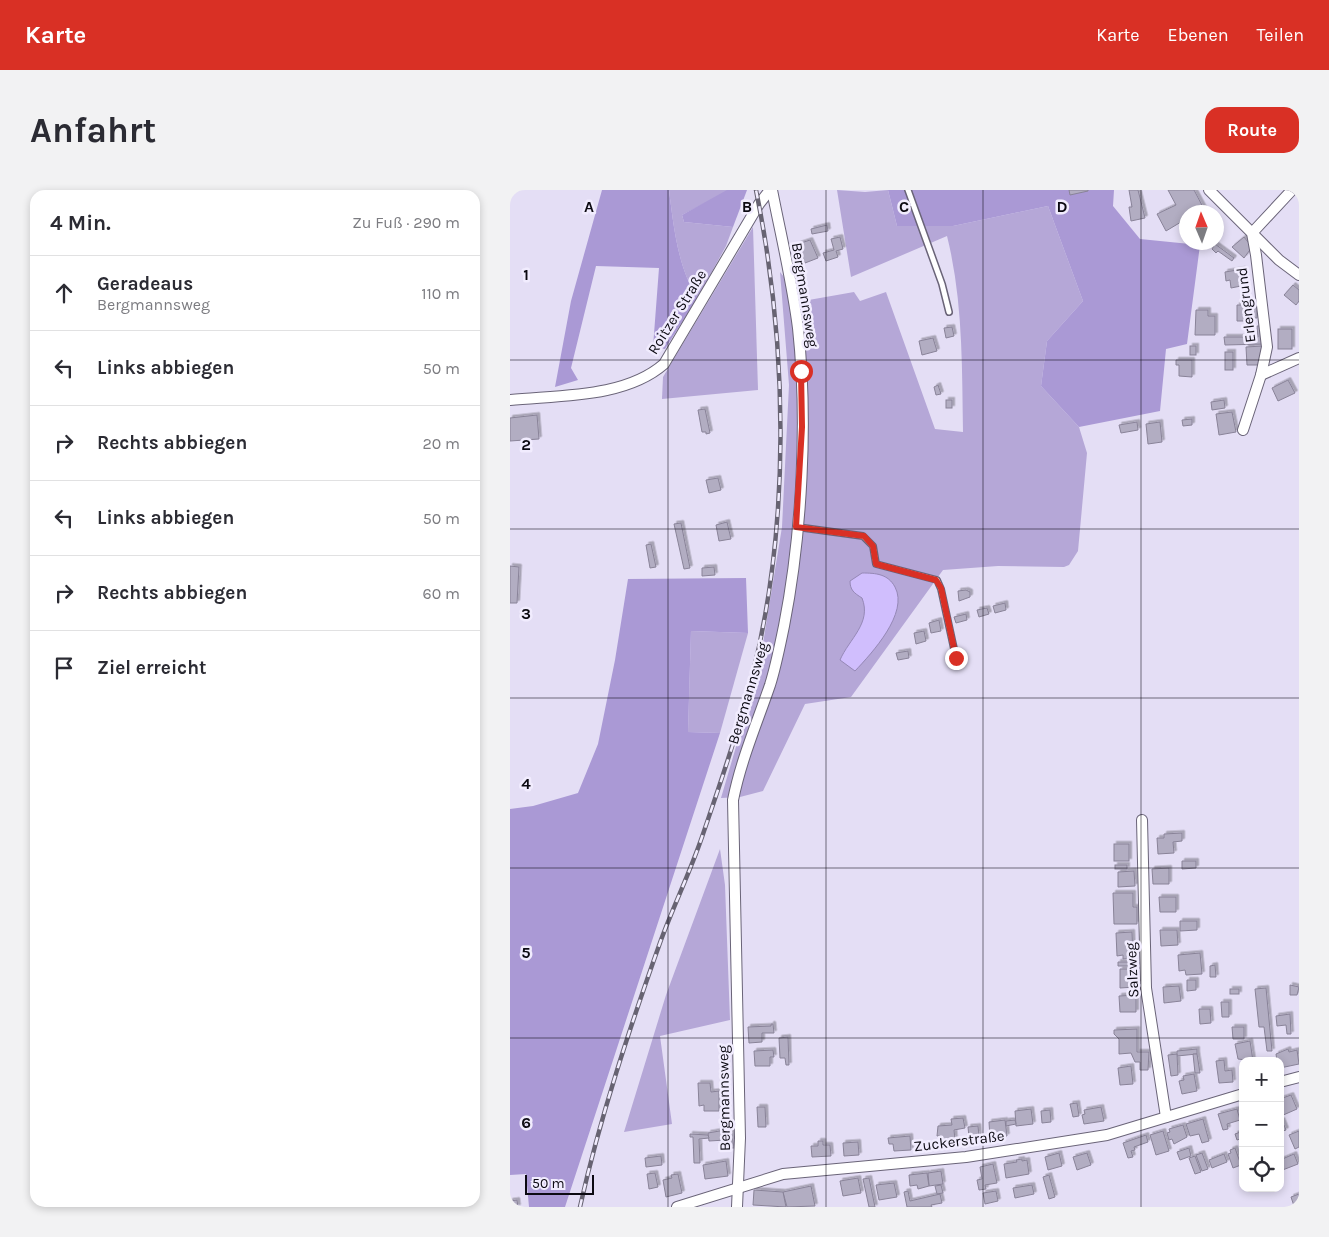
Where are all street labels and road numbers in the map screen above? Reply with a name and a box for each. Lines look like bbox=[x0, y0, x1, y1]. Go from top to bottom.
street label: Bergmannsweg bbox=[788, 241, 822, 349]
street label: Roitzer Straße bbox=[644, 266, 710, 358]
street label: Erlengrund bbox=[1232, 266, 1260, 344]
street label: Bergmannsweg bbox=[724, 639, 772, 746]
street label: Salzweg bbox=[1122, 941, 1142, 998]
street label: Bergmannsweg bbox=[714, 1044, 734, 1151]
street label: Zuckerstraße bbox=[913, 1126, 1005, 1156]

